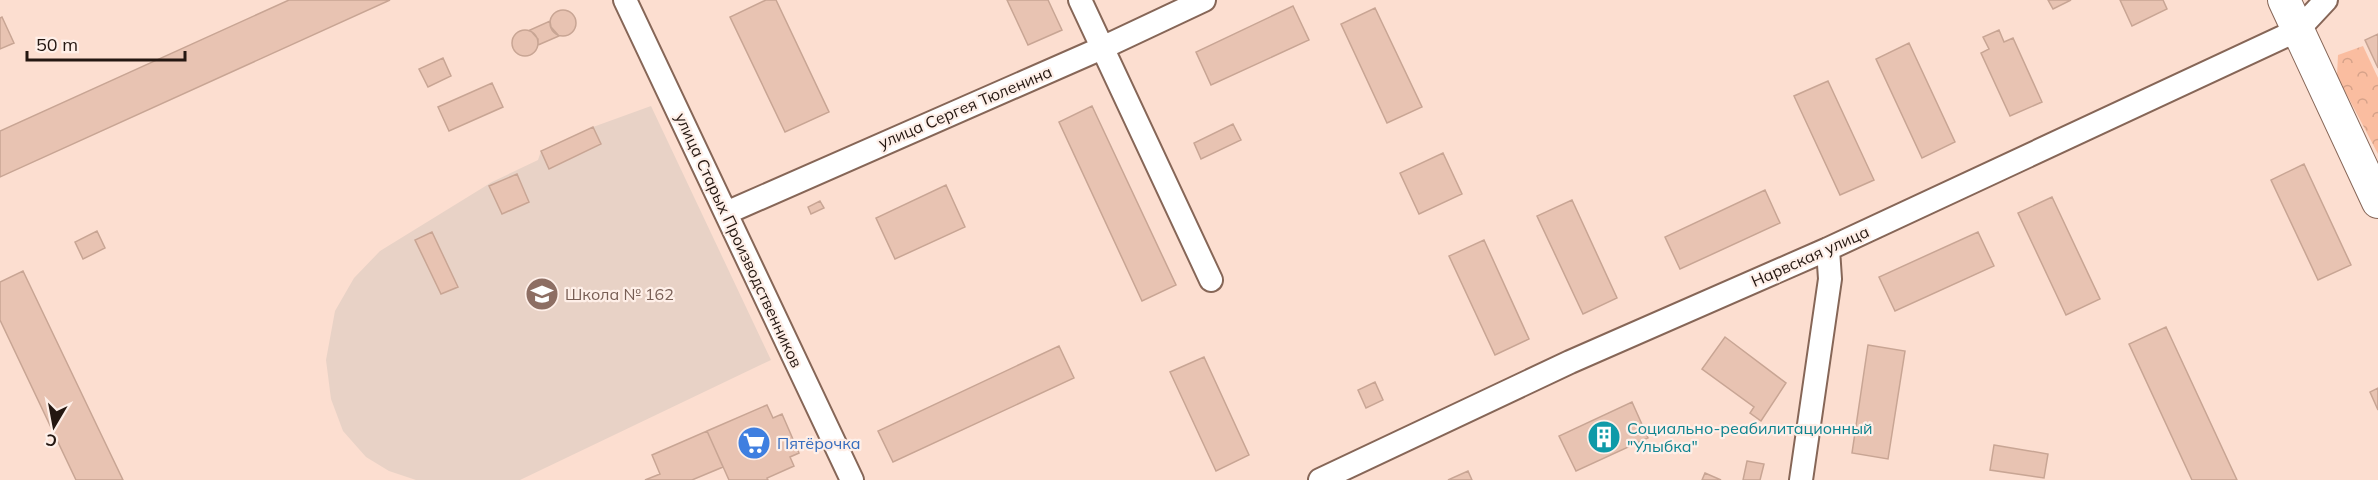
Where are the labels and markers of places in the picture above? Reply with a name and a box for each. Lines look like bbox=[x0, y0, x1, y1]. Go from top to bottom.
school or university icon: Школа № 162 bbox=[524, 276, 560, 312]
place label: Школа № 162 bbox=[565, 284, 674, 304]
place label: Социально-реабилитационный "Улыбка" bbox=[1627, 418, 1873, 456]
building icon: Социально-реабилитационный "Улыбка" bbox=[1586, 419, 1622, 455]
supermarket icon: Пятёрочка bbox=[736, 425, 772, 461]
place label: Пятёрочка bbox=[777, 433, 861, 453]

